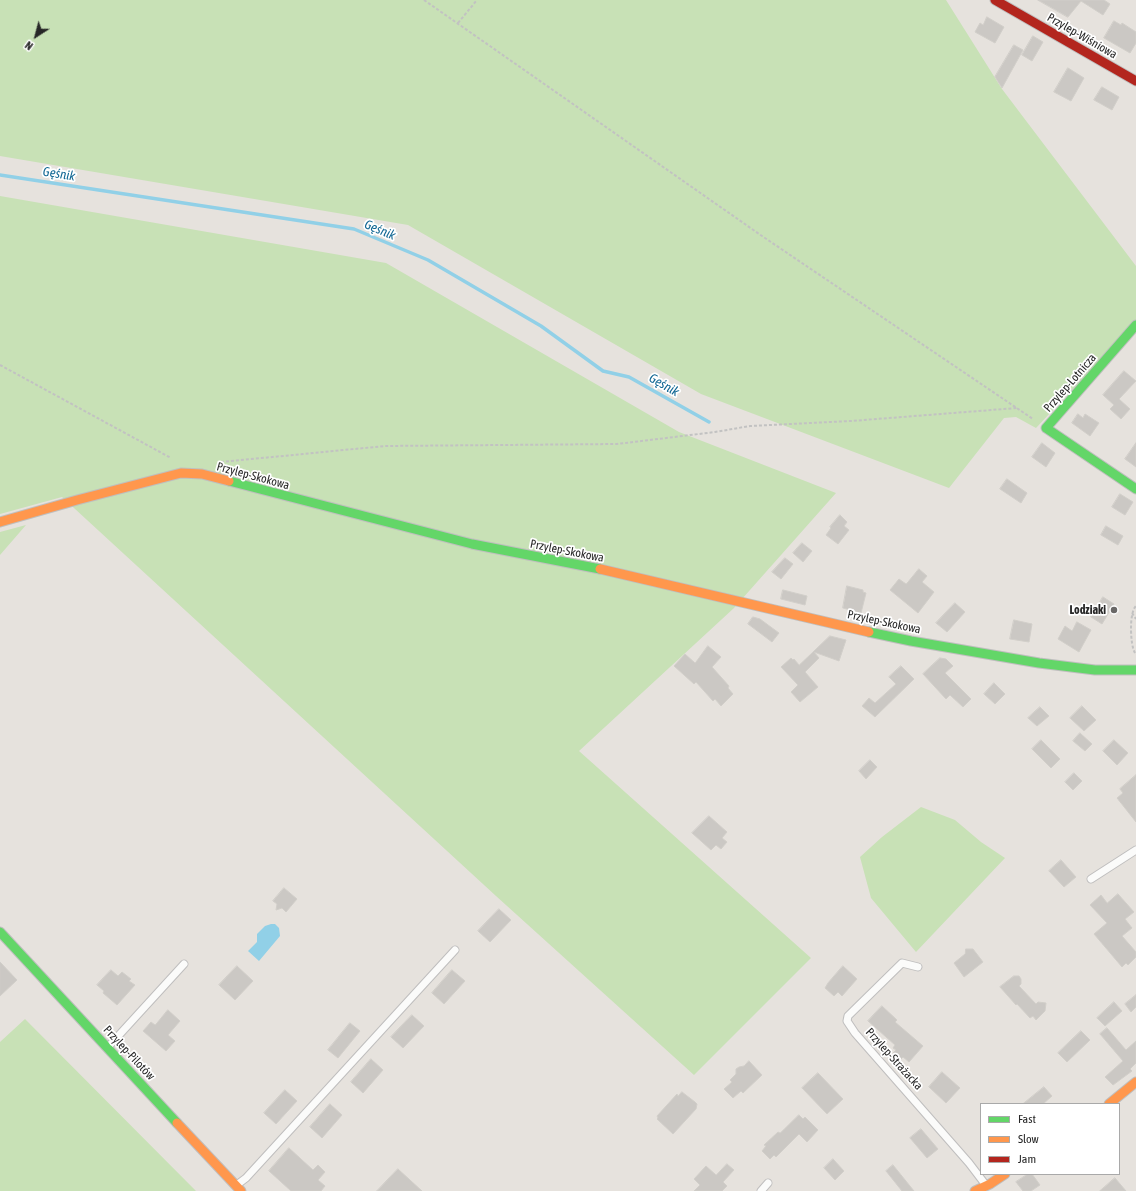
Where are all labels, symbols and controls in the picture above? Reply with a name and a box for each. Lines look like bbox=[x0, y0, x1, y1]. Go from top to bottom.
street label: Przylep-Wiśniowa bbox=[1044, 10, 1120, 62]
north arrow bbox=[16, 16, 56, 56]
text: N bbox=[23, 39, 35, 52]
water label: Gęśnik bbox=[42, 164, 76, 184]
water label: Gęśnik bbox=[362, 216, 398, 244]
street label: Przylep-Lotnicza bbox=[1041, 351, 1099, 415]
water label: Gęśnik bbox=[646, 370, 682, 400]
street label: Przylep-Skokowa bbox=[215, 459, 291, 493]
street label: Przylep-Skokowa bbox=[529, 537, 605, 565]
place label: Lodziaki bbox=[1069, 603, 1106, 617]
marker: Lodziaki bbox=[1109, 605, 1119, 615]
street label: Przylep-Skokowa bbox=[846, 607, 922, 637]
street label: Przylep-Pilotów bbox=[100, 1023, 158, 1083]
street label: Przylep-Strażacka bbox=[862, 1025, 926, 1093]
legend bbox=[980, 1103, 1120, 1175]
text: Fast bbox=[1018, 1112, 1036, 1126]
text: Slow bbox=[1018, 1132, 1039, 1146]
text: Jam bbox=[1018, 1152, 1036, 1166]

